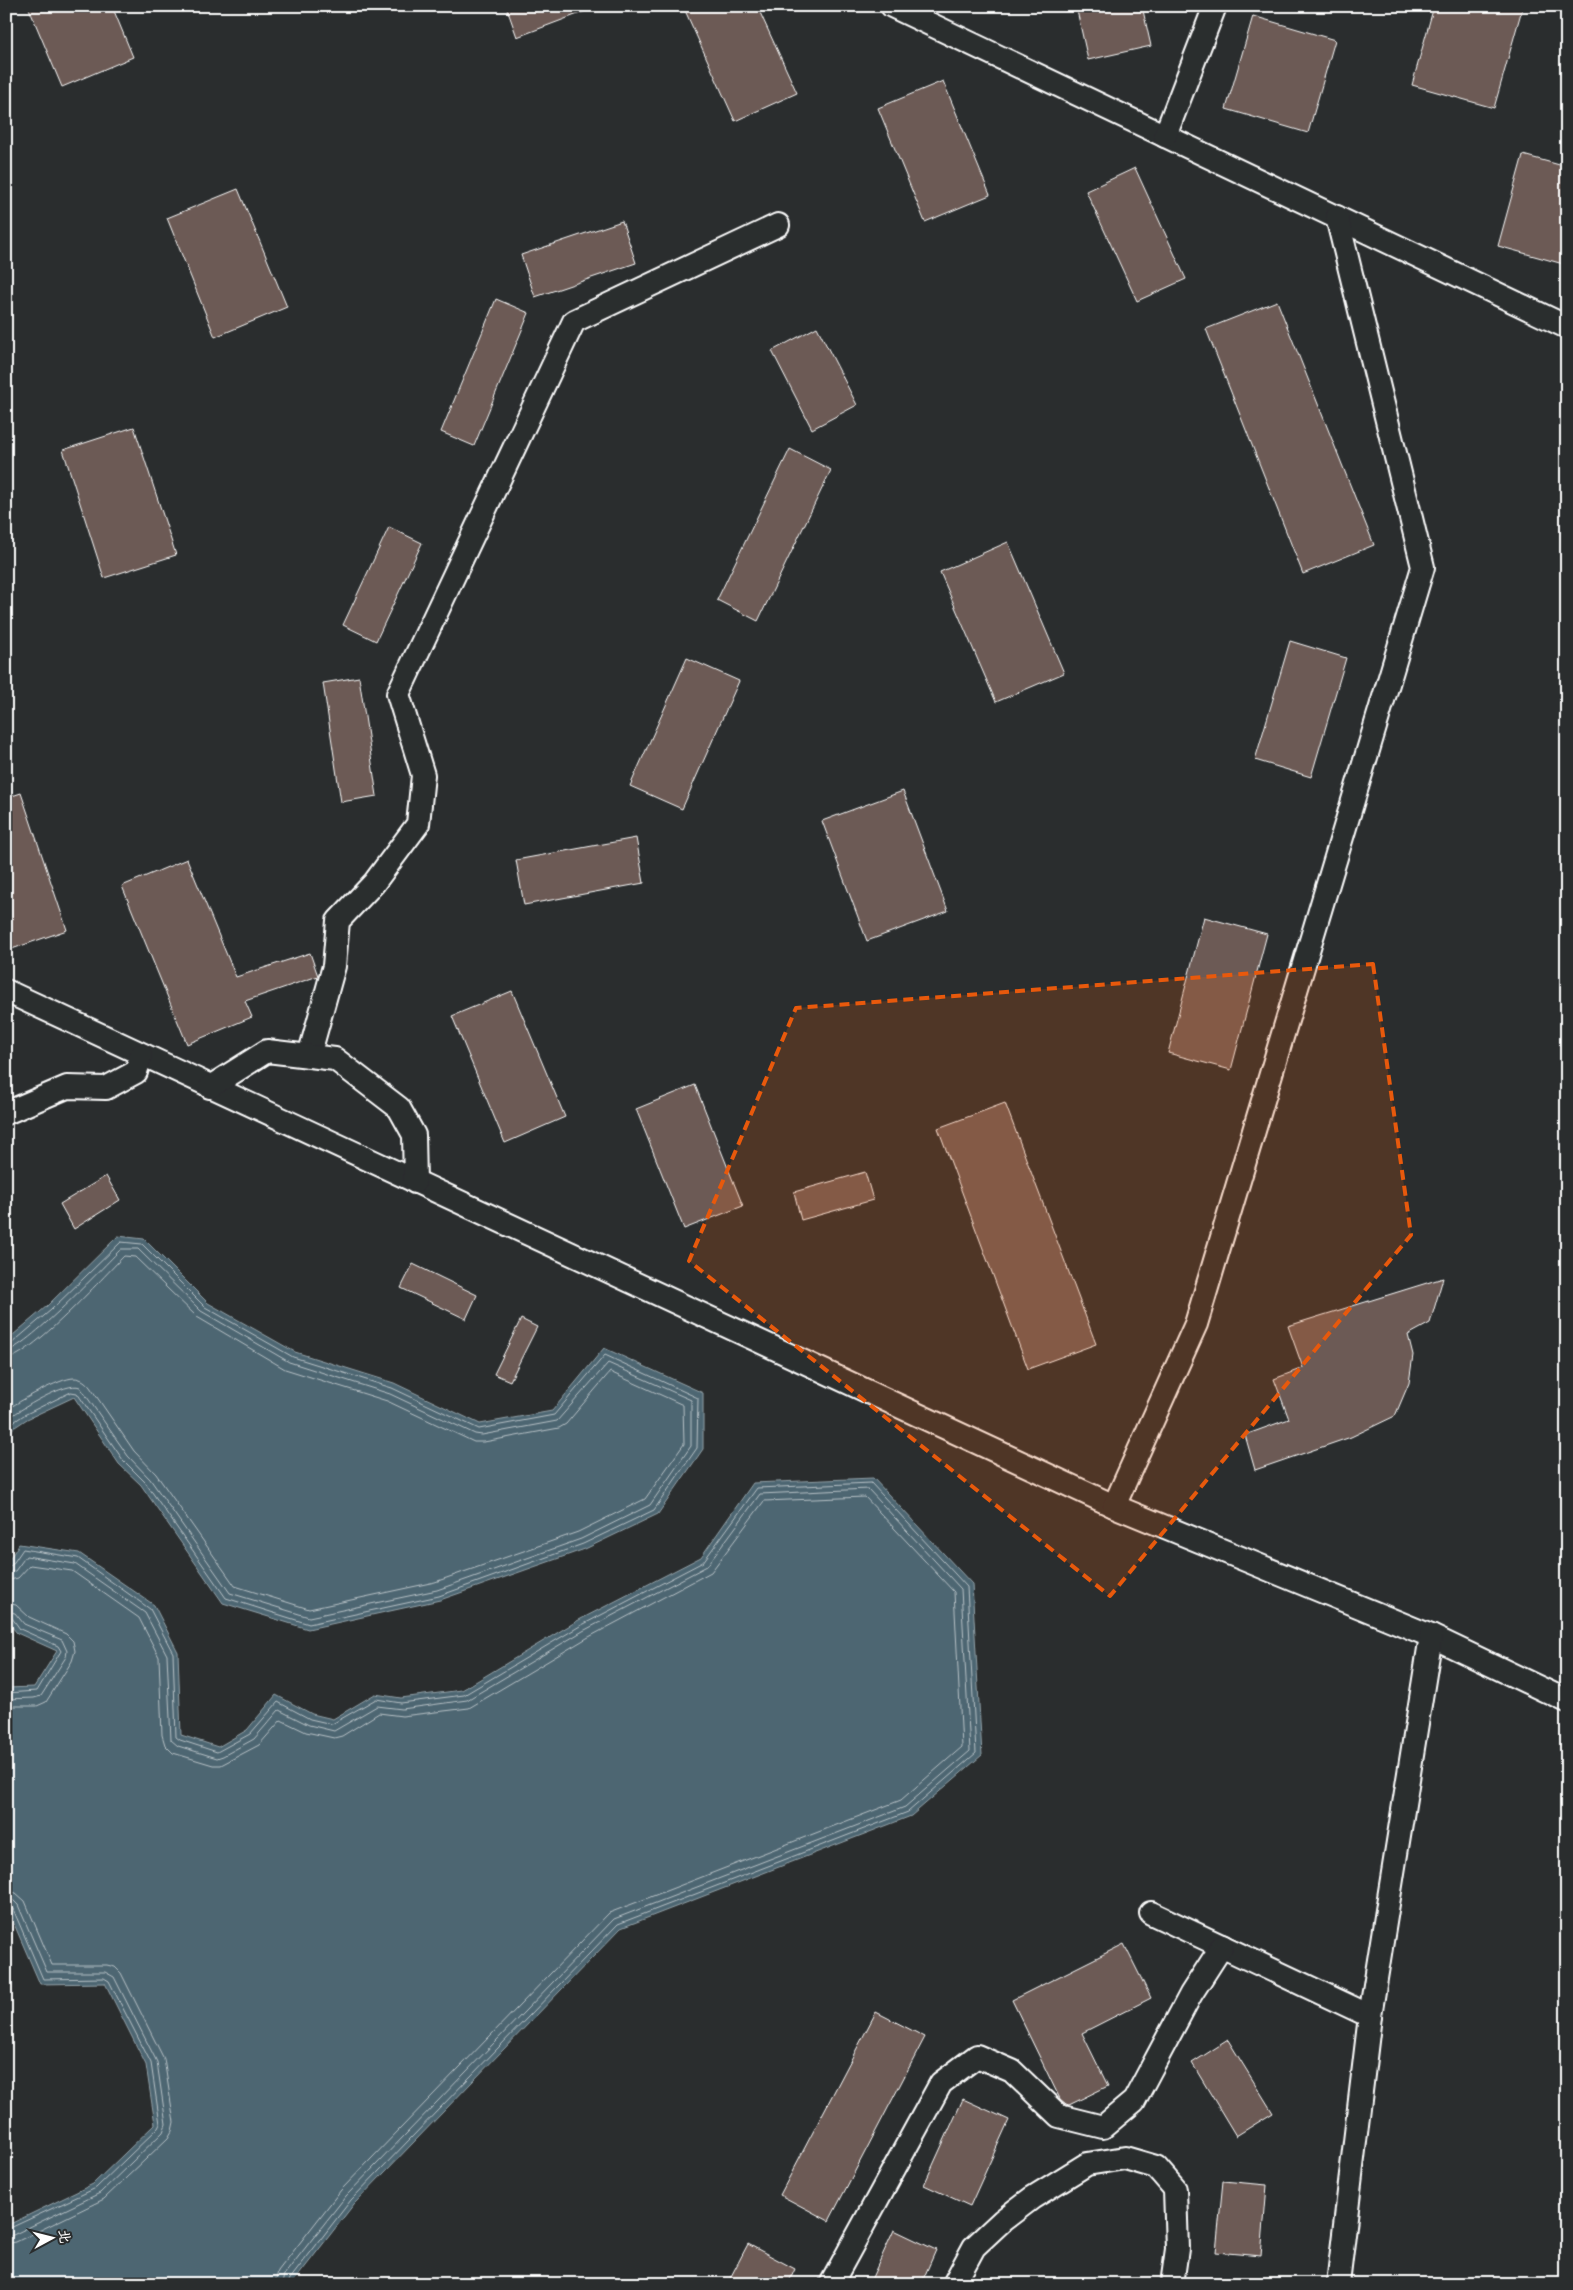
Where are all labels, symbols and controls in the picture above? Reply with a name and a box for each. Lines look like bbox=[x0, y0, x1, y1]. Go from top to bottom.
north arrow bbox=[28, 2212, 78, 2262]
text: 北 bbox=[53, 2228, 75, 2245]

